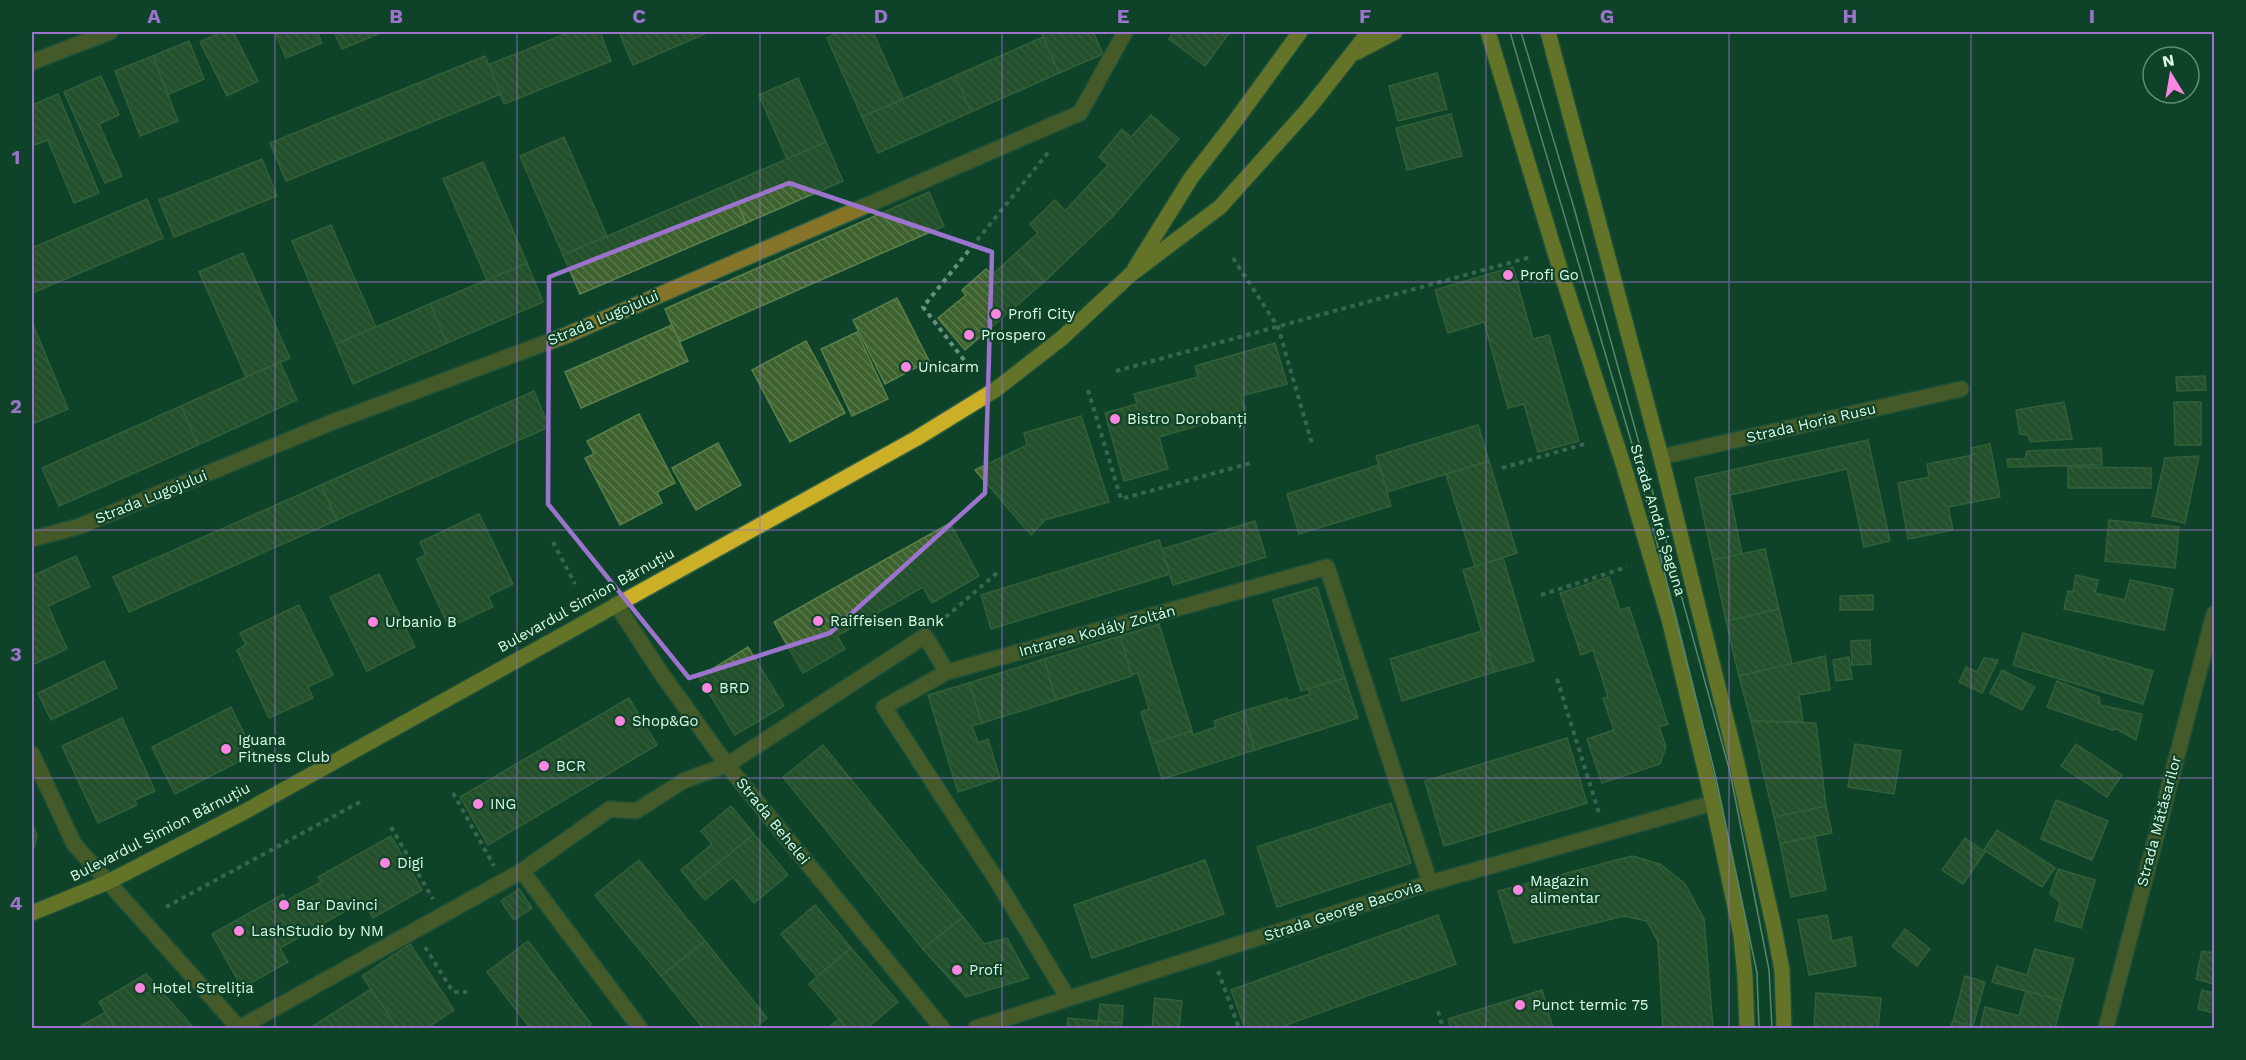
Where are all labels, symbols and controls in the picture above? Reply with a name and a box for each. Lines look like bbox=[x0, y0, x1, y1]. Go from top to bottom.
text: A bbox=[147, 4, 161, 28]
text: B bbox=[389, 4, 403, 28]
text: C bbox=[632, 4, 646, 28]
text: D bbox=[874, 4, 888, 28]
text: E bbox=[1117, 4, 1129, 28]
text: F bbox=[1359, 4, 1371, 28]
text: G bbox=[1600, 4, 1614, 28]
text: H bbox=[1843, 4, 1857, 28]
text: I bbox=[2089, 4, 2095, 28]
north arrow bbox=[2141, 45, 2201, 105]
text: N bbox=[2161, 50, 2176, 71]
text: 1 bbox=[12, 145, 20, 169]
place label: Profi Go bbox=[1520, 266, 1579, 284]
marker: Profi Go bbox=[1501, 268, 1515, 282]
street label: Strada Lugojului bbox=[545, 286, 661, 350]
place label: Profi City bbox=[1008, 305, 1075, 323]
marker: Profi City bbox=[989, 307, 1003, 321]
place label: Prospero bbox=[981, 326, 1046, 344]
marker: Prospero bbox=[962, 328, 976, 342]
place label: Unicarm bbox=[918, 358, 979, 376]
marker: Unicarm bbox=[899, 360, 913, 374]
text: 2 bbox=[10, 394, 22, 418]
street label: Strada Horia Rusu bbox=[1744, 399, 1878, 447]
place label: Bistro Dorobanți bbox=[1127, 410, 1247, 428]
marker: Bistro Dorobanți bbox=[1108, 412, 1122, 426]
street label: Strada Andrei Șaguna bbox=[1626, 442, 1690, 598]
street label: Strada Lugojului bbox=[92, 466, 210, 528]
street label: Bulevardul Simion Bărnuțiu bbox=[494, 544, 678, 656]
street label: Intrarea Kodály Zoltán bbox=[1017, 601, 1177, 661]
place label: Raiffeisen Bank bbox=[830, 612, 944, 630]
place label: Urbanio B bbox=[385, 613, 457, 631]
marker: Raiffeisen Bank bbox=[811, 614, 825, 628]
marker: Urbanio B bbox=[366, 615, 380, 629]
text: 3 bbox=[10, 642, 22, 666]
place label: BRD bbox=[719, 679, 750, 697]
marker: BRD bbox=[700, 681, 714, 695]
place label: Shop&Go bbox=[632, 712, 699, 730]
marker: Shop&Go bbox=[613, 714, 627, 728]
place label: Iguana Fitness Club bbox=[238, 731, 330, 766]
marker: Iguana Fitness Club bbox=[219, 742, 233, 756]
street label: Strada Mătăsarilor bbox=[2133, 754, 2185, 888]
place label: BCR bbox=[556, 757, 586, 775]
marker: BCR bbox=[537, 759, 551, 773]
street label: Strada Behelei bbox=[732, 774, 814, 868]
street label: Bulevardul Simion Bărnuțiu bbox=[67, 779, 253, 885]
place label: ING bbox=[490, 795, 516, 813]
marker: ING bbox=[471, 797, 485, 811]
place label: Digi bbox=[397, 854, 424, 872]
marker: Digi bbox=[378, 856, 392, 870]
place label: Magazin alimentar bbox=[1530, 872, 1600, 907]
street label: Strada George Bacovia bbox=[1262, 877, 1425, 945]
marker: Magazin alimentar bbox=[1511, 883, 1525, 897]
text: 4 bbox=[10, 891, 23, 915]
place label: Bar Davinci bbox=[296, 896, 378, 914]
marker: Bar Davinci bbox=[277, 898, 291, 912]
place label: LashStudio by NM bbox=[251, 922, 384, 940]
marker: LashStudio by NM bbox=[232, 924, 246, 938]
place label: Profi bbox=[969, 961, 1003, 979]
marker: Profi bbox=[950, 963, 964, 977]
place label: Hotel Streliția bbox=[152, 979, 254, 997]
marker: Hotel Streliția bbox=[133, 981, 147, 995]
place label: Punct termic 75 bbox=[1532, 996, 1649, 1014]
marker: Punct termic 75 bbox=[1513, 998, 1527, 1012]

